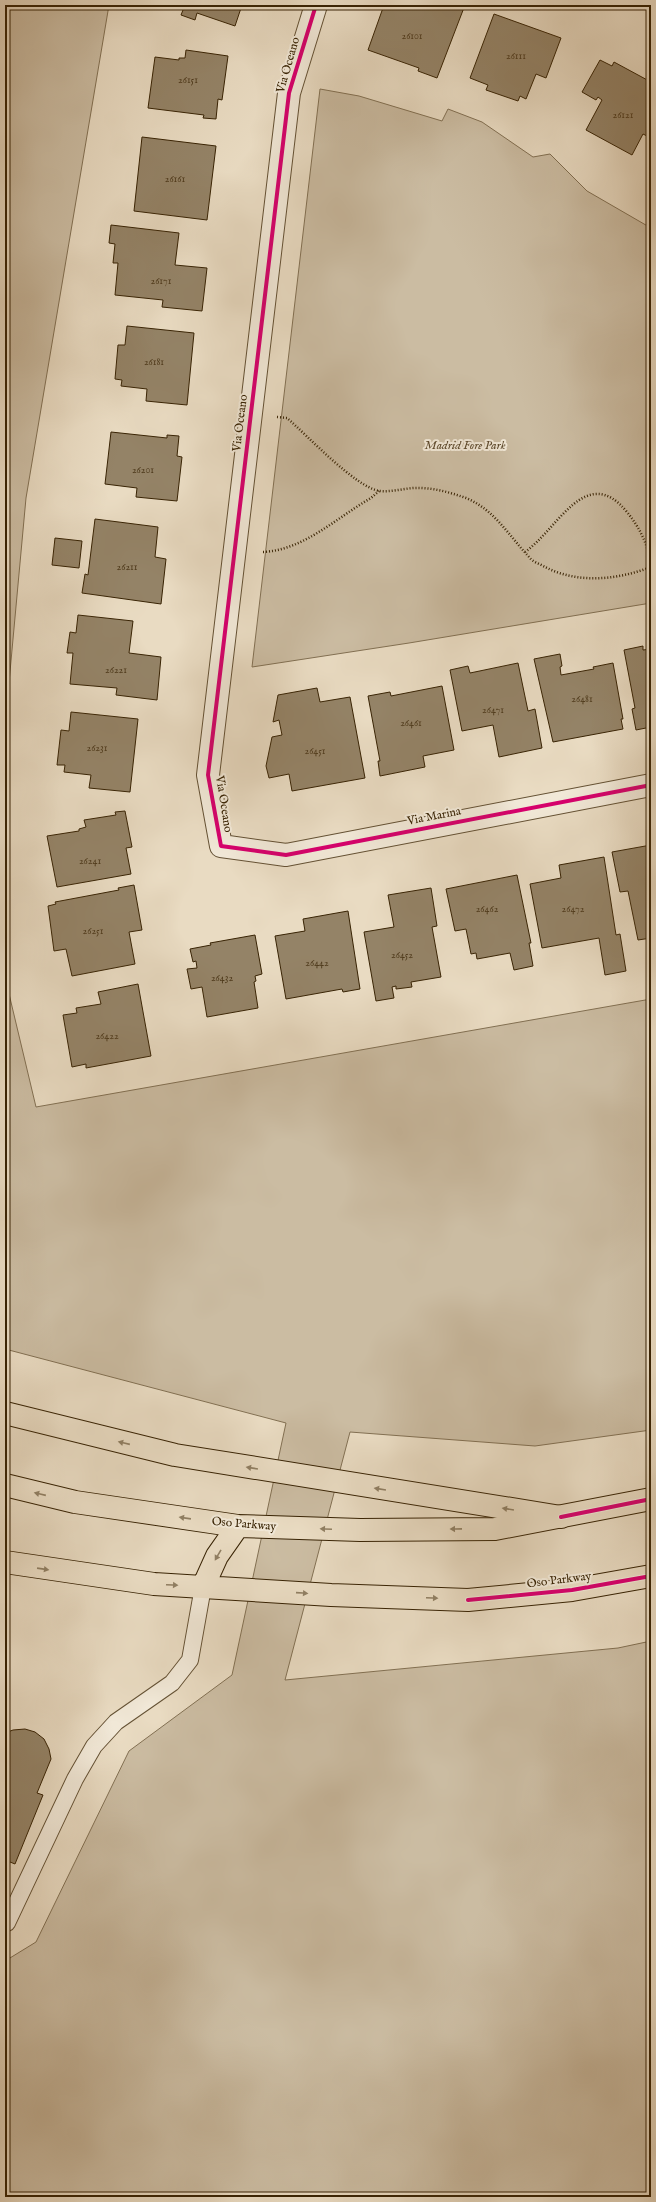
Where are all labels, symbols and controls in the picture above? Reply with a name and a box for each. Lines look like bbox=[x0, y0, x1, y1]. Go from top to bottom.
house number: 26101 bbox=[401, 30, 423, 43]
street label: Via Oceano bbox=[273, 35, 303, 96]
house number: 26111 bbox=[506, 50, 526, 63]
house number: 26151 bbox=[178, 74, 198, 87]
house number: 26121 bbox=[613, 109, 634, 122]
house number: 26161 bbox=[165, 173, 186, 186]
house number: 26171 bbox=[151, 275, 172, 288]
house number: 26181 bbox=[144, 356, 164, 369]
street label: Via Oceano bbox=[229, 393, 251, 453]
park label: Madrid Fore Park bbox=[425, 438, 506, 453]
house number: 26201 bbox=[132, 464, 154, 477]
house number: 26211 bbox=[116, 561, 138, 574]
house number: 26221 bbox=[105, 664, 127, 677]
house number: 26481 bbox=[571, 693, 593, 706]
house number: 26471 bbox=[482, 704, 504, 717]
house number: 26461 bbox=[400, 717, 422, 730]
house number: 26231 bbox=[86, 742, 108, 755]
house number: 26451 bbox=[304, 745, 326, 758]
street label: Via Oceano bbox=[212, 773, 236, 834]
street label: Via Marina bbox=[405, 803, 463, 829]
house number: 26241 bbox=[79, 855, 101, 868]
house number: 26462 bbox=[476, 903, 499, 916]
house number: 26472 bbox=[562, 903, 585, 916]
house number: 26251 bbox=[83, 925, 104, 938]
house number: 26452 bbox=[391, 949, 413, 962]
house number: 26442 bbox=[305, 957, 329, 970]
house number: 26432 bbox=[211, 972, 233, 985]
house number: 26422 bbox=[95, 1030, 119, 1043]
one-way arrow bbox=[118, 1439, 130, 1445]
one-way arrow bbox=[246, 1465, 258, 1471]
one-way arrow bbox=[374, 1486, 386, 1492]
one-way arrow bbox=[34, 1490, 46, 1496]
one-way arrow bbox=[502, 1506, 515, 1512]
street label: Oso Parkway bbox=[211, 1514, 277, 1534]
one-way arrow bbox=[179, 1515, 191, 1521]
one-way arrow bbox=[320, 1525, 332, 1532]
one-way arrow bbox=[449, 1526, 462, 1532]
one-way arrow bbox=[215, 1549, 222, 1561]
one-way arrow bbox=[37, 1566, 49, 1572]
street label: Oso Parkway bbox=[526, 1569, 592, 1591]
one-way arrow bbox=[166, 1582, 178, 1589]
one-way arrow bbox=[296, 1590, 308, 1597]
one-way arrow bbox=[426, 1595, 438, 1602]

